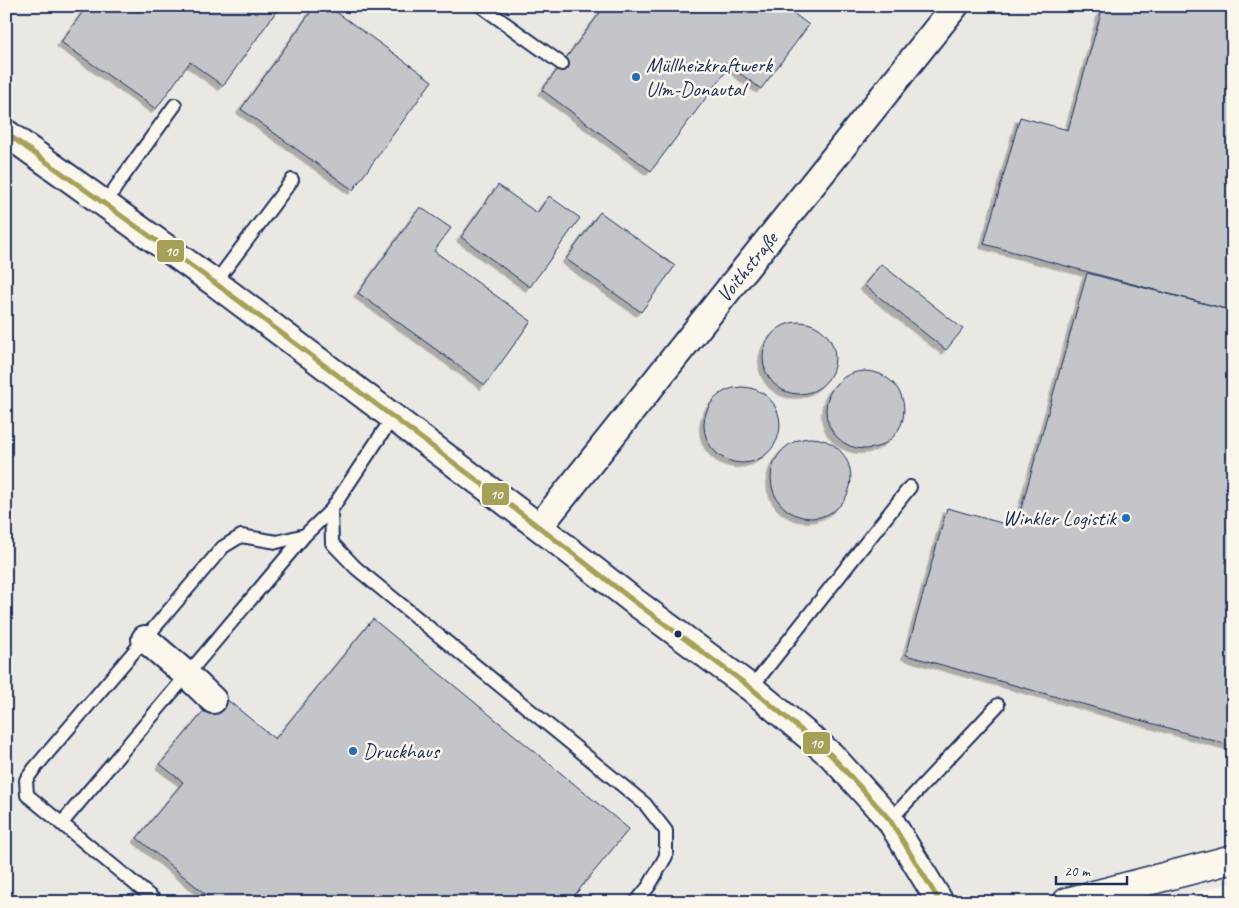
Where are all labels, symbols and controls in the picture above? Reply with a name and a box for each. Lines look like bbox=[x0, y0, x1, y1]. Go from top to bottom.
place label: Müllheizkraftwerk Ulm-Donautal bbox=[646, 52, 773, 102]
marker: Müllheizkraftwerk Ulm-Donautal bbox=[630, 71, 642, 83]
street label: Voithstraße bbox=[711, 225, 785, 307]
line badge: 10 bbox=[156, 239, 185, 263]
text: 10 bbox=[165, 243, 179, 260]
line badge: 10 bbox=[481, 482, 510, 506]
text: 10 bbox=[490, 486, 504, 503]
place label: Winkler Logistik bbox=[1003, 505, 1117, 531]
marker: Winkler Logistik bbox=[1120, 512, 1132, 524]
unlabelled marker bbox=[673, 629, 683, 639]
line badge: 10 bbox=[802, 731, 831, 755]
text: 10 bbox=[810, 735, 824, 752]
place label: Druckhaus bbox=[363, 738, 441, 764]
marker: Druckhaus bbox=[347, 745, 359, 757]
scale bar bbox=[1056, 853, 1128, 885]
text: 20 m bbox=[1064, 862, 1091, 881]

